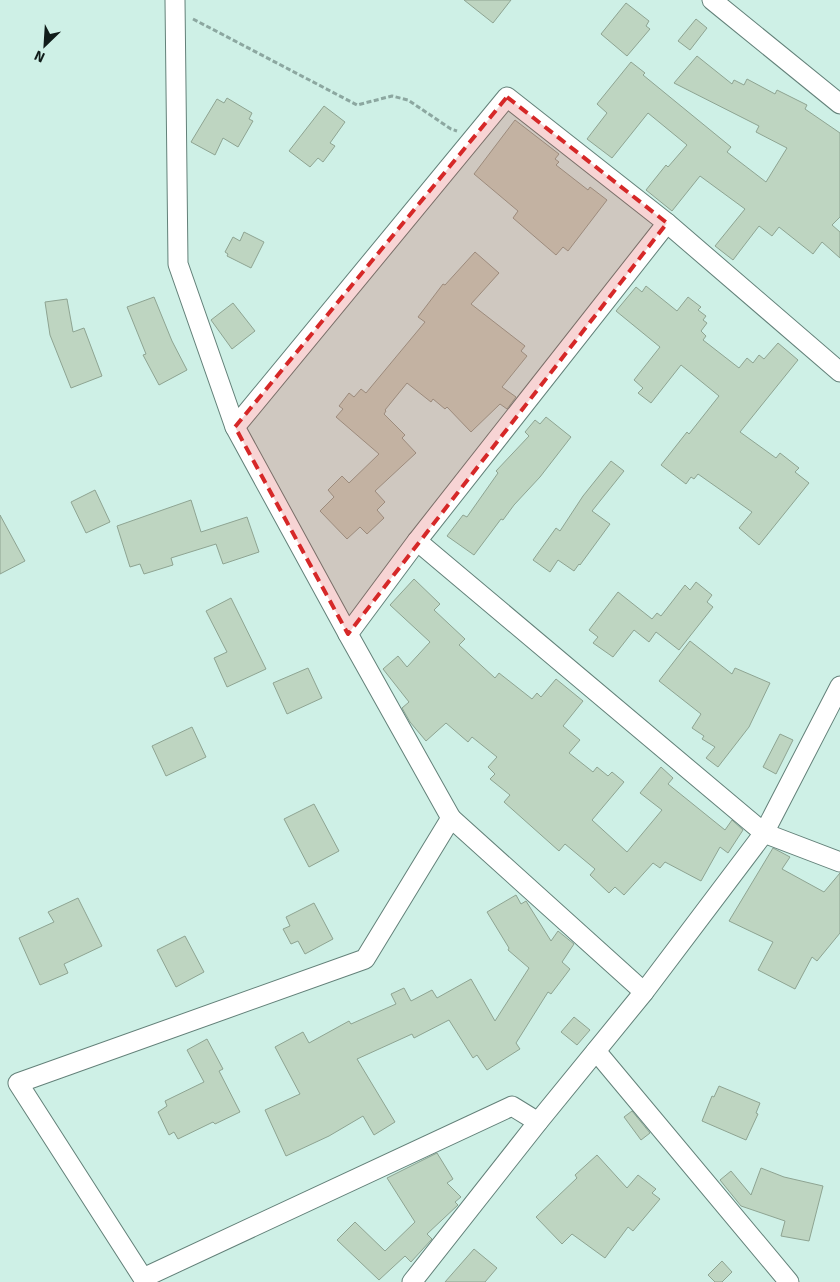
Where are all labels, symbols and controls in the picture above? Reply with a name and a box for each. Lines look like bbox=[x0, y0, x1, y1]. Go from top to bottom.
north arrow bbox=[20, 20, 70, 70]
text: N bbox=[32, 47, 48, 66]

